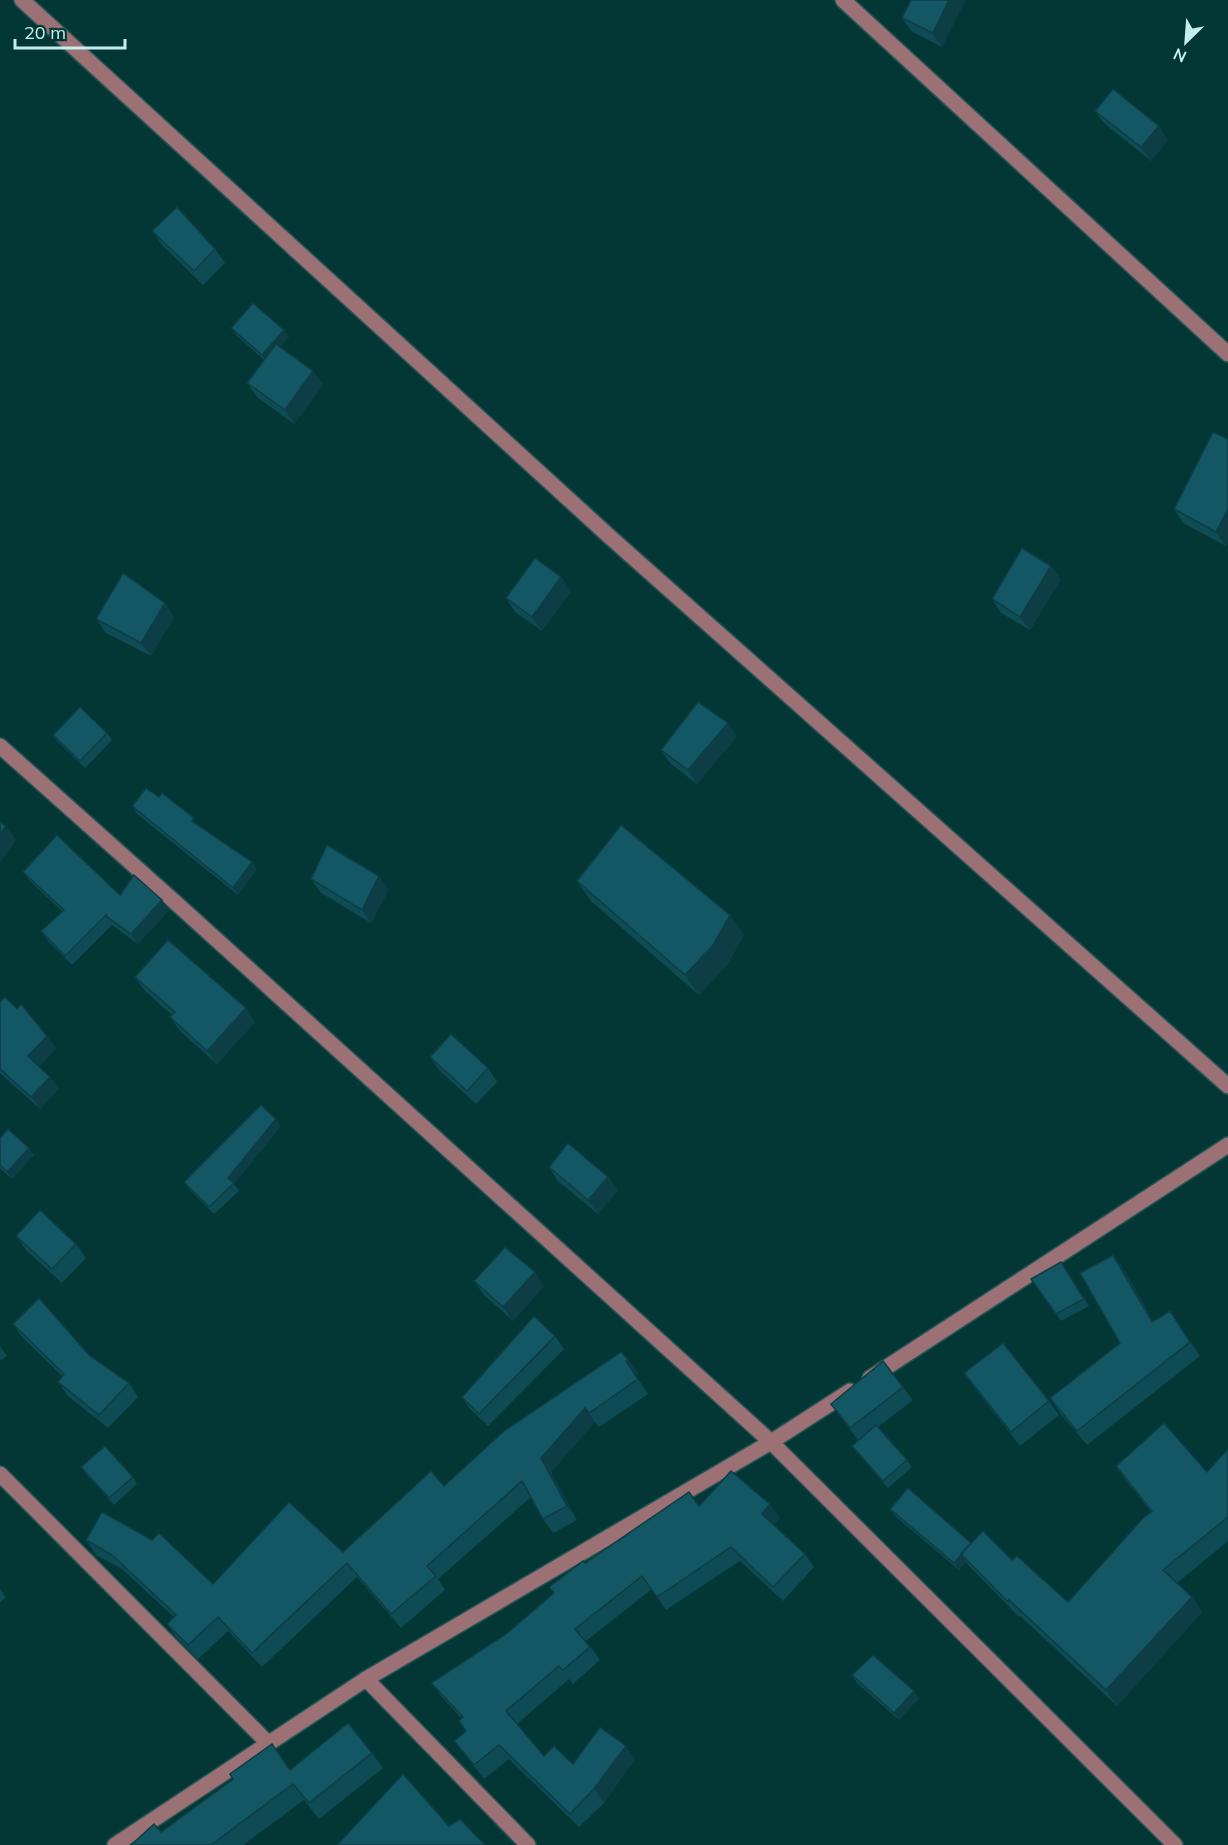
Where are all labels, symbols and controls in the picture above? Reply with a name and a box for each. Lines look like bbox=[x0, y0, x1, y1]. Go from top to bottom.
scale bar bbox=[15, 12, 124, 50]
north arrow bbox=[1156, 12, 1216, 72]
text: 20 m bbox=[24, 21, 66, 44]
text: N bbox=[1170, 44, 1189, 67]

